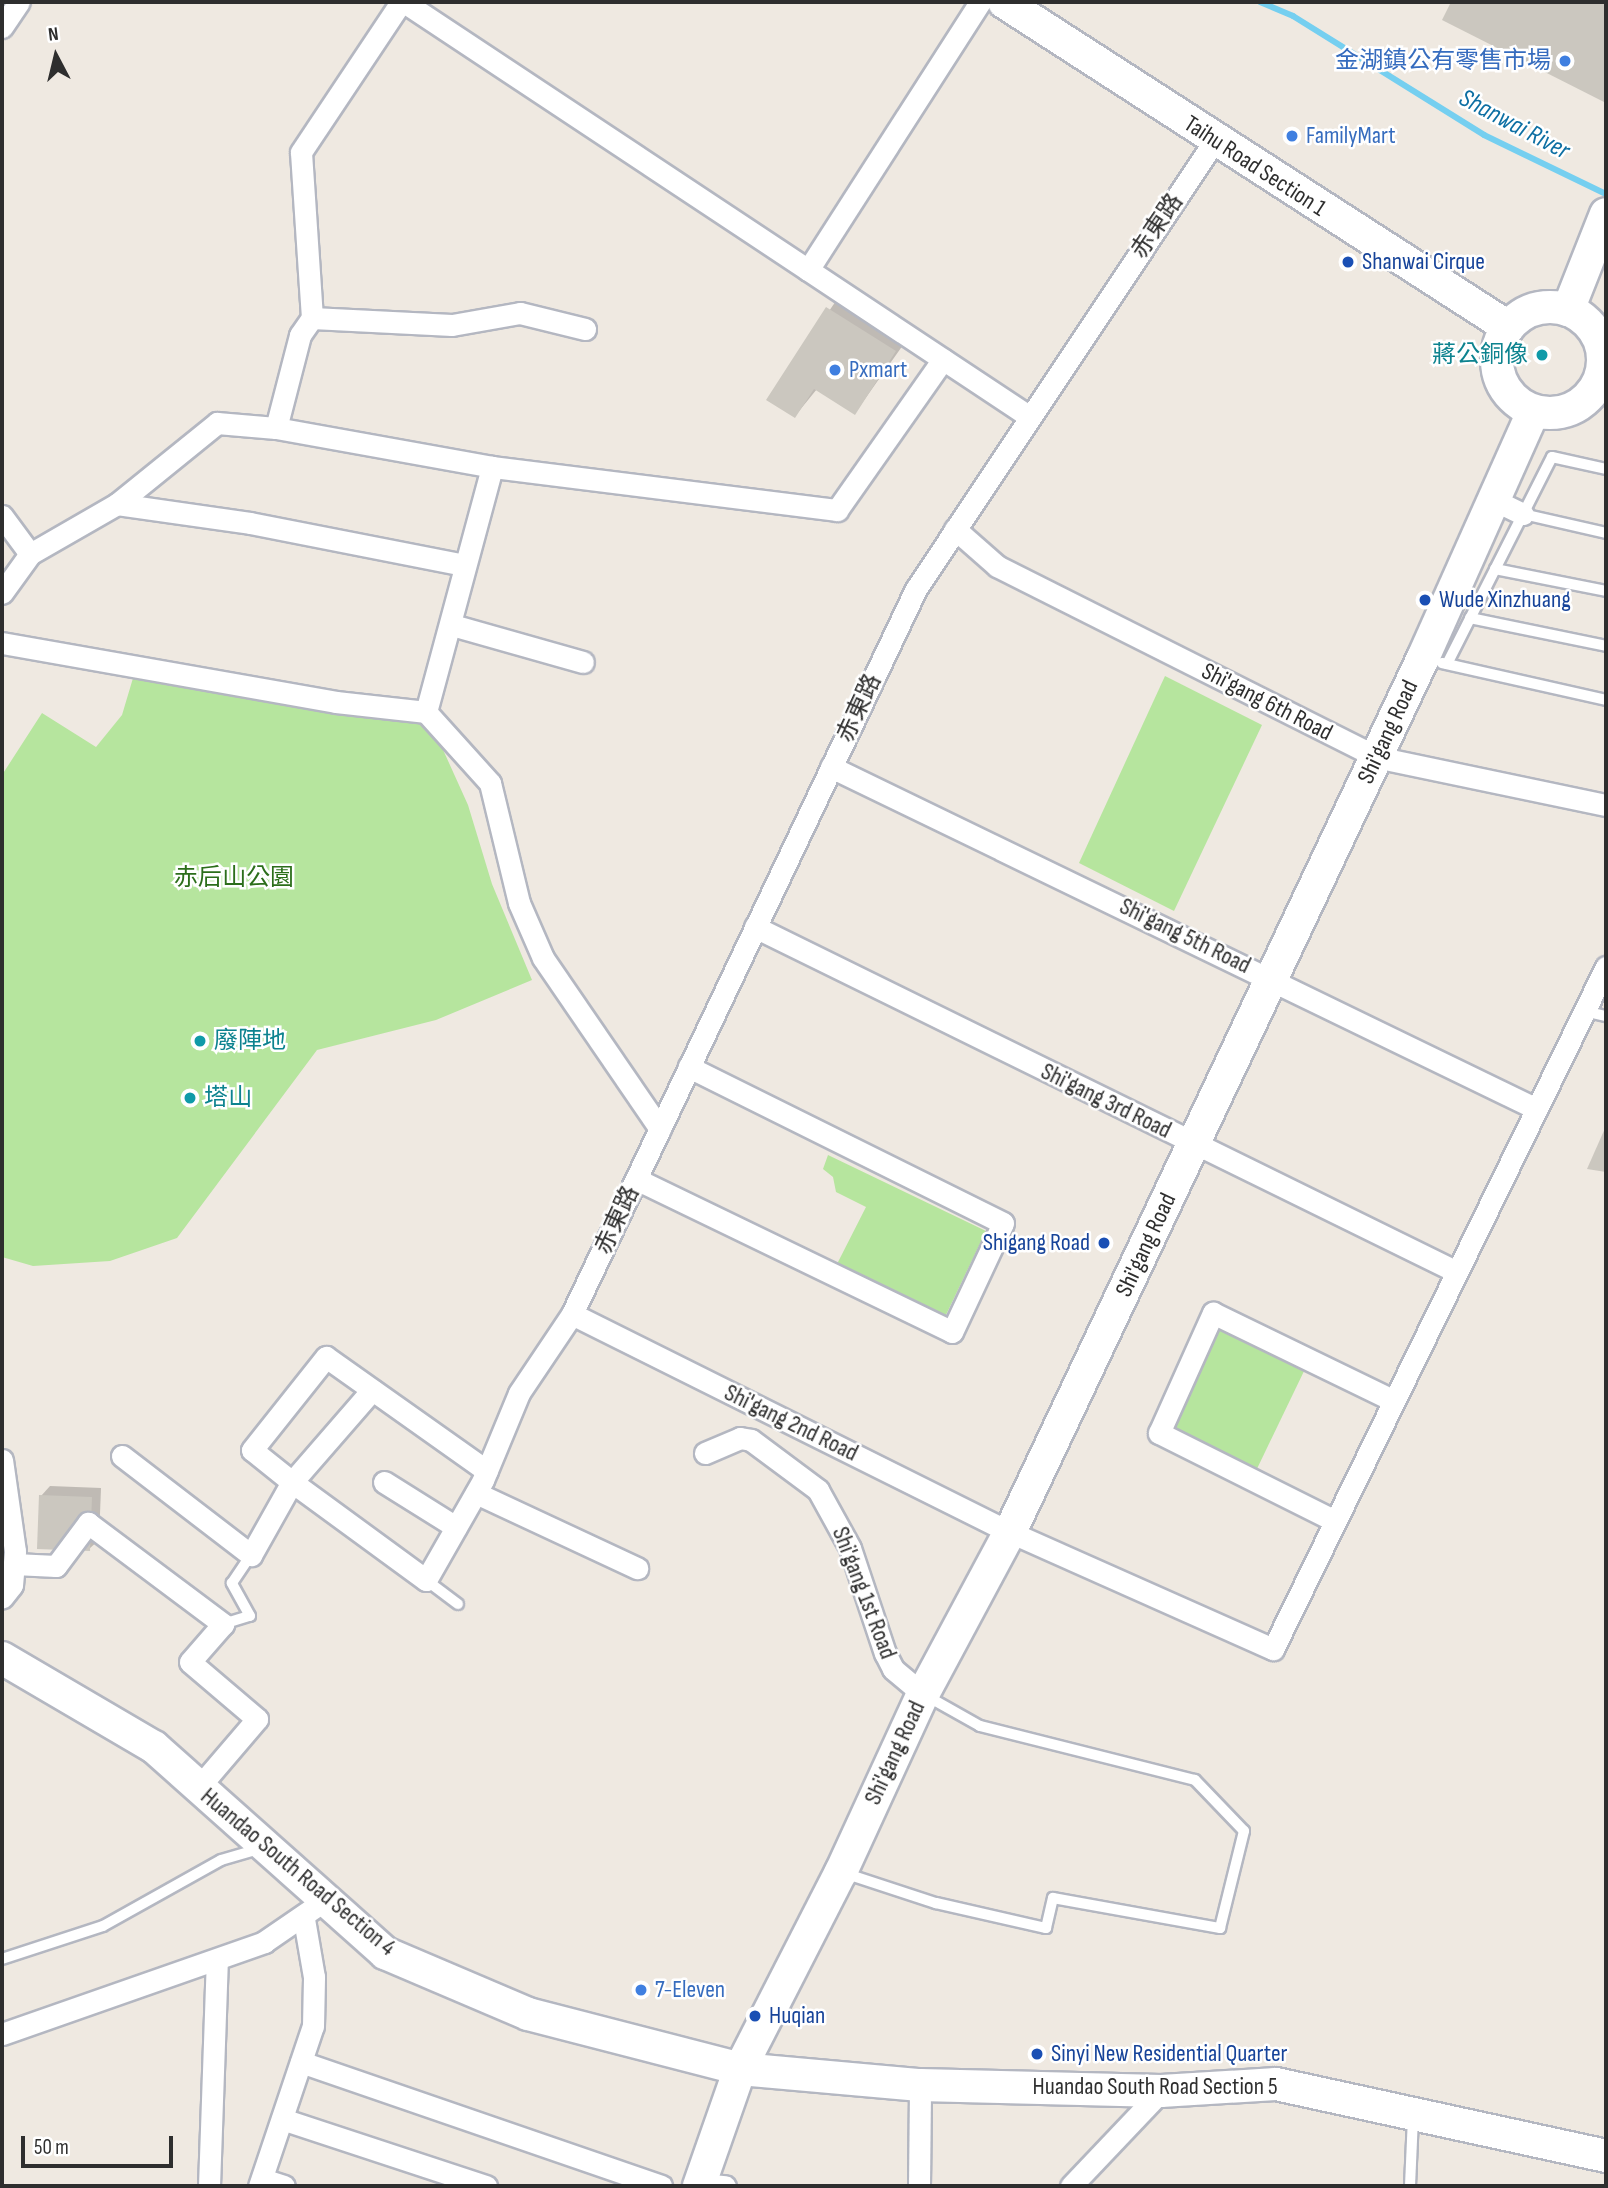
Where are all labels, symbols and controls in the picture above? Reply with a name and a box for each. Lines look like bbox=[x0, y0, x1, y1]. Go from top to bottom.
north arrow bbox=[21, 21, 91, 91]
text: N bbox=[47, 23, 60, 47]
place label: 金湖鎮公有零售市場 bbox=[1335, 47, 1551, 75]
marker: 金湖鎮公有零售市場 bbox=[1557, 53, 1573, 69]
water label: Shanwai River bbox=[1454, 83, 1574, 167]
street label: Taihu Road Section 1 bbox=[1179, 109, 1331, 223]
place label: FamilyMart bbox=[1306, 122, 1395, 150]
marker: FamilyMart bbox=[1284, 128, 1300, 144]
street label: 赤東路 bbox=[1125, 188, 1189, 264]
place label: Shanwai Cirque bbox=[1362, 248, 1485, 276]
marker: Shanwai Cirque bbox=[1340, 254, 1356, 270]
place label: 蔣公銅像 bbox=[1432, 341, 1528, 369]
marker: 蔣公銅像 bbox=[1534, 347, 1550, 363]
place label: Pxmart bbox=[849, 356, 907, 384]
marker: Pxmart bbox=[827, 362, 843, 378]
place label: Wude Xinzhuang bbox=[1439, 586, 1571, 614]
marker: Wude Xinzhuang bbox=[1417, 592, 1433, 608]
street label: Shi'gang 6th Road bbox=[1197, 657, 1337, 747]
street label: 赤東路 bbox=[831, 669, 887, 747]
street label: Shi'gang Road bbox=[1352, 676, 1424, 788]
park label: 赤后山公園 bbox=[174, 864, 294, 892]
street label: Shi'gang 5th Road bbox=[1115, 892, 1255, 980]
place label: 廢陣地 bbox=[214, 1027, 286, 1055]
marker: 廢陣地 bbox=[192, 1033, 208, 1049]
street label: Shi'gang 3rd Road bbox=[1036, 1057, 1176, 1145]
place label: 塔山 bbox=[204, 1084, 252, 1112]
marker: 塔山 bbox=[182, 1090, 198, 1106]
street label: 赤東路 bbox=[589, 1181, 645, 1259]
street label: Shi'gang Road bbox=[1110, 1189, 1182, 1301]
place label: Shigang Road bbox=[983, 1229, 1090, 1257]
marker: Shigang Road bbox=[1096, 1235, 1112, 1251]
street label: Shi'gang 2nd Road bbox=[720, 1378, 862, 1468]
street label: Shi'gang 1st Road bbox=[826, 1523, 902, 1663]
street label: Shi'gang Road bbox=[859, 1697, 931, 1809]
street label: Huandao South Road Section 4 bbox=[195, 1782, 401, 1962]
place label: 7-Eleven bbox=[655, 1976, 725, 2004]
marker: 7-Eleven bbox=[633, 1982, 649, 1998]
place label: Huqian bbox=[769, 2002, 825, 2030]
marker: Huqian bbox=[747, 2008, 763, 2024]
place label: Sinyi New Residential Quarter bbox=[1051, 2040, 1287, 2068]
marker: Sinyi New Residential Quarter bbox=[1029, 2046, 1045, 2062]
street label: Huandao South Road Section 5 bbox=[1032, 2073, 1278, 2101]
scale bar bbox=[24, 2122, 177, 2166]
text: 50 m bbox=[34, 2135, 69, 2160]

